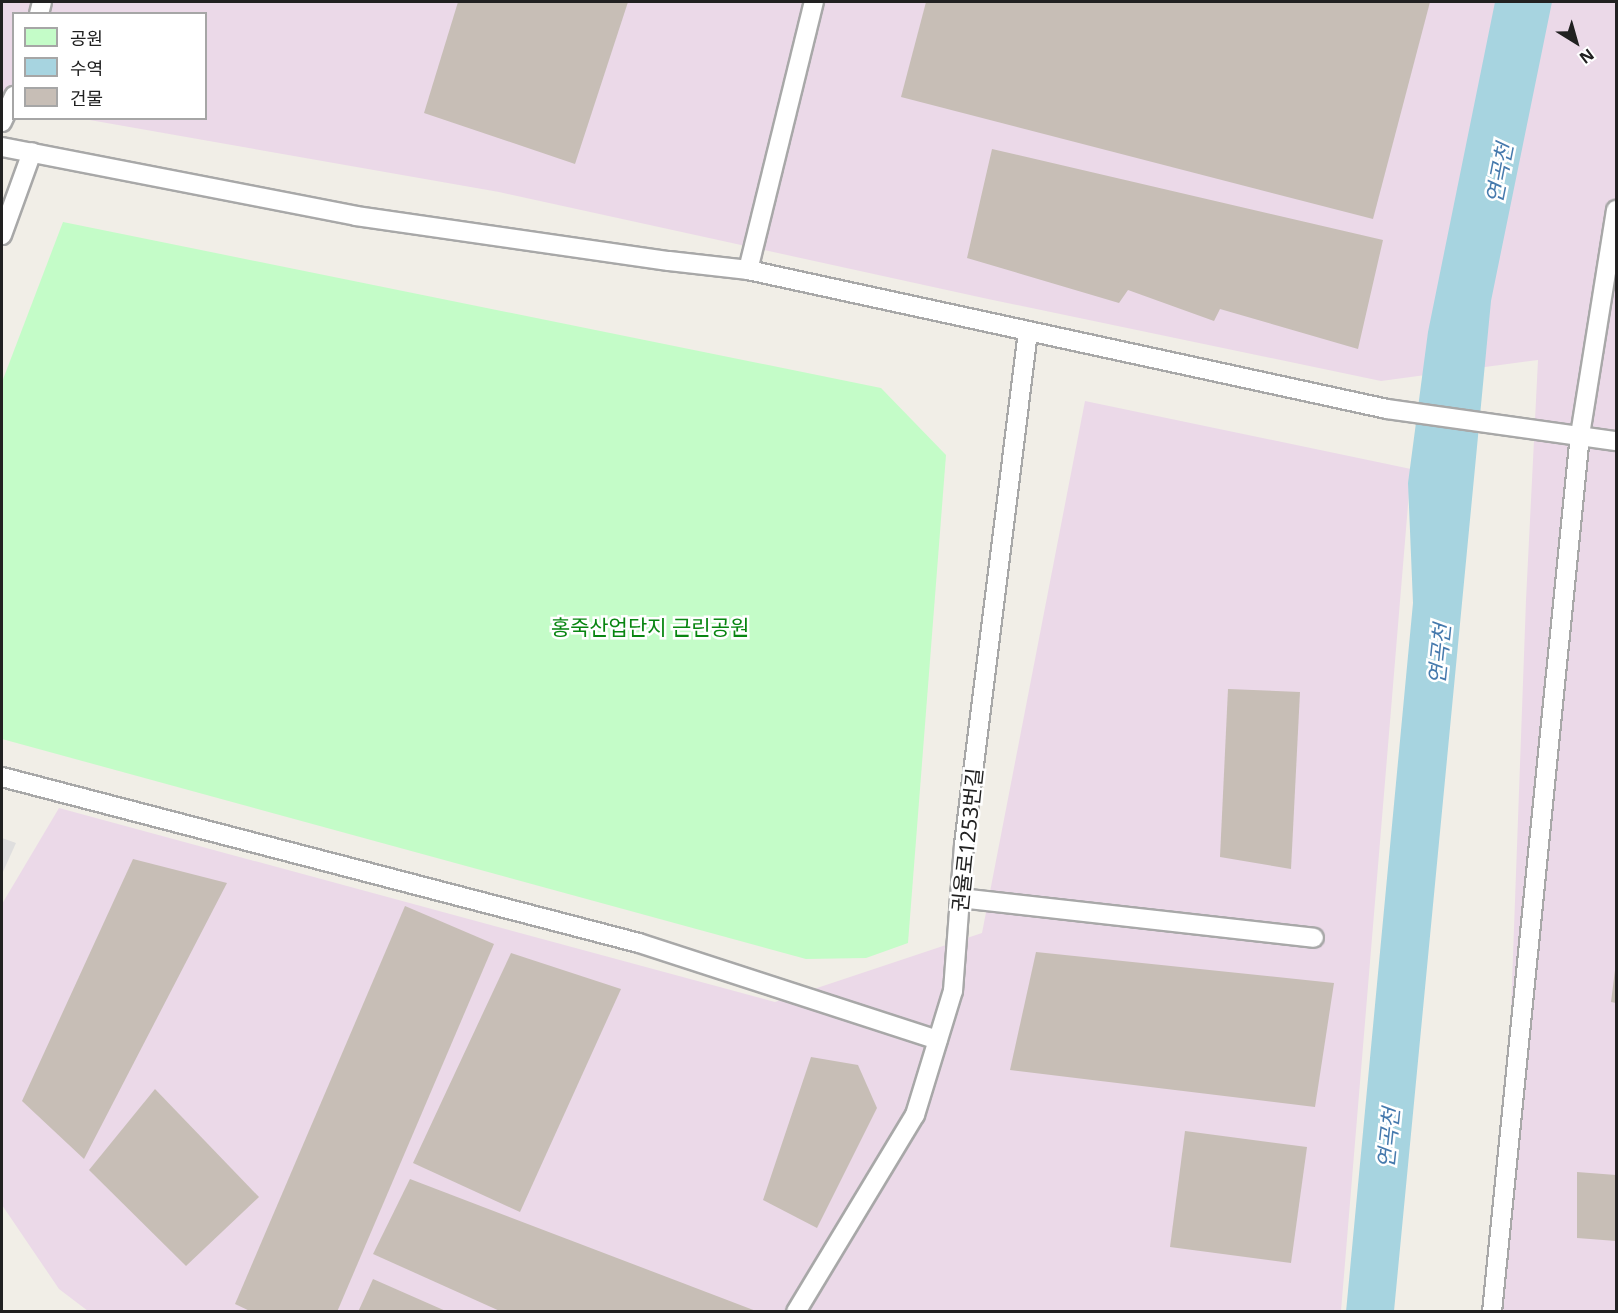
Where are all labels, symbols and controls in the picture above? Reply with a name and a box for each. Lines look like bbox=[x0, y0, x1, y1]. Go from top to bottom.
legend bbox=[12, 12, 207, 120]
north arrow bbox=[1546, 12, 1606, 72]
text: 공원 bbox=[70, 26, 103, 50]
text: N bbox=[1575, 44, 1599, 69]
text: 수역 bbox=[70, 56, 103, 80]
text: 건물 bbox=[70, 86, 103, 110]
water label: 연곡천 bbox=[1480, 141, 1518, 205]
park label: 홍죽산업단지 근린공원 bbox=[551, 614, 749, 640]
water label: 연곡천 bbox=[1423, 622, 1455, 686]
street label: 권율로1253번길 bbox=[947, 767, 987, 913]
water label: 연곡천 bbox=[1372, 1106, 1404, 1170]

